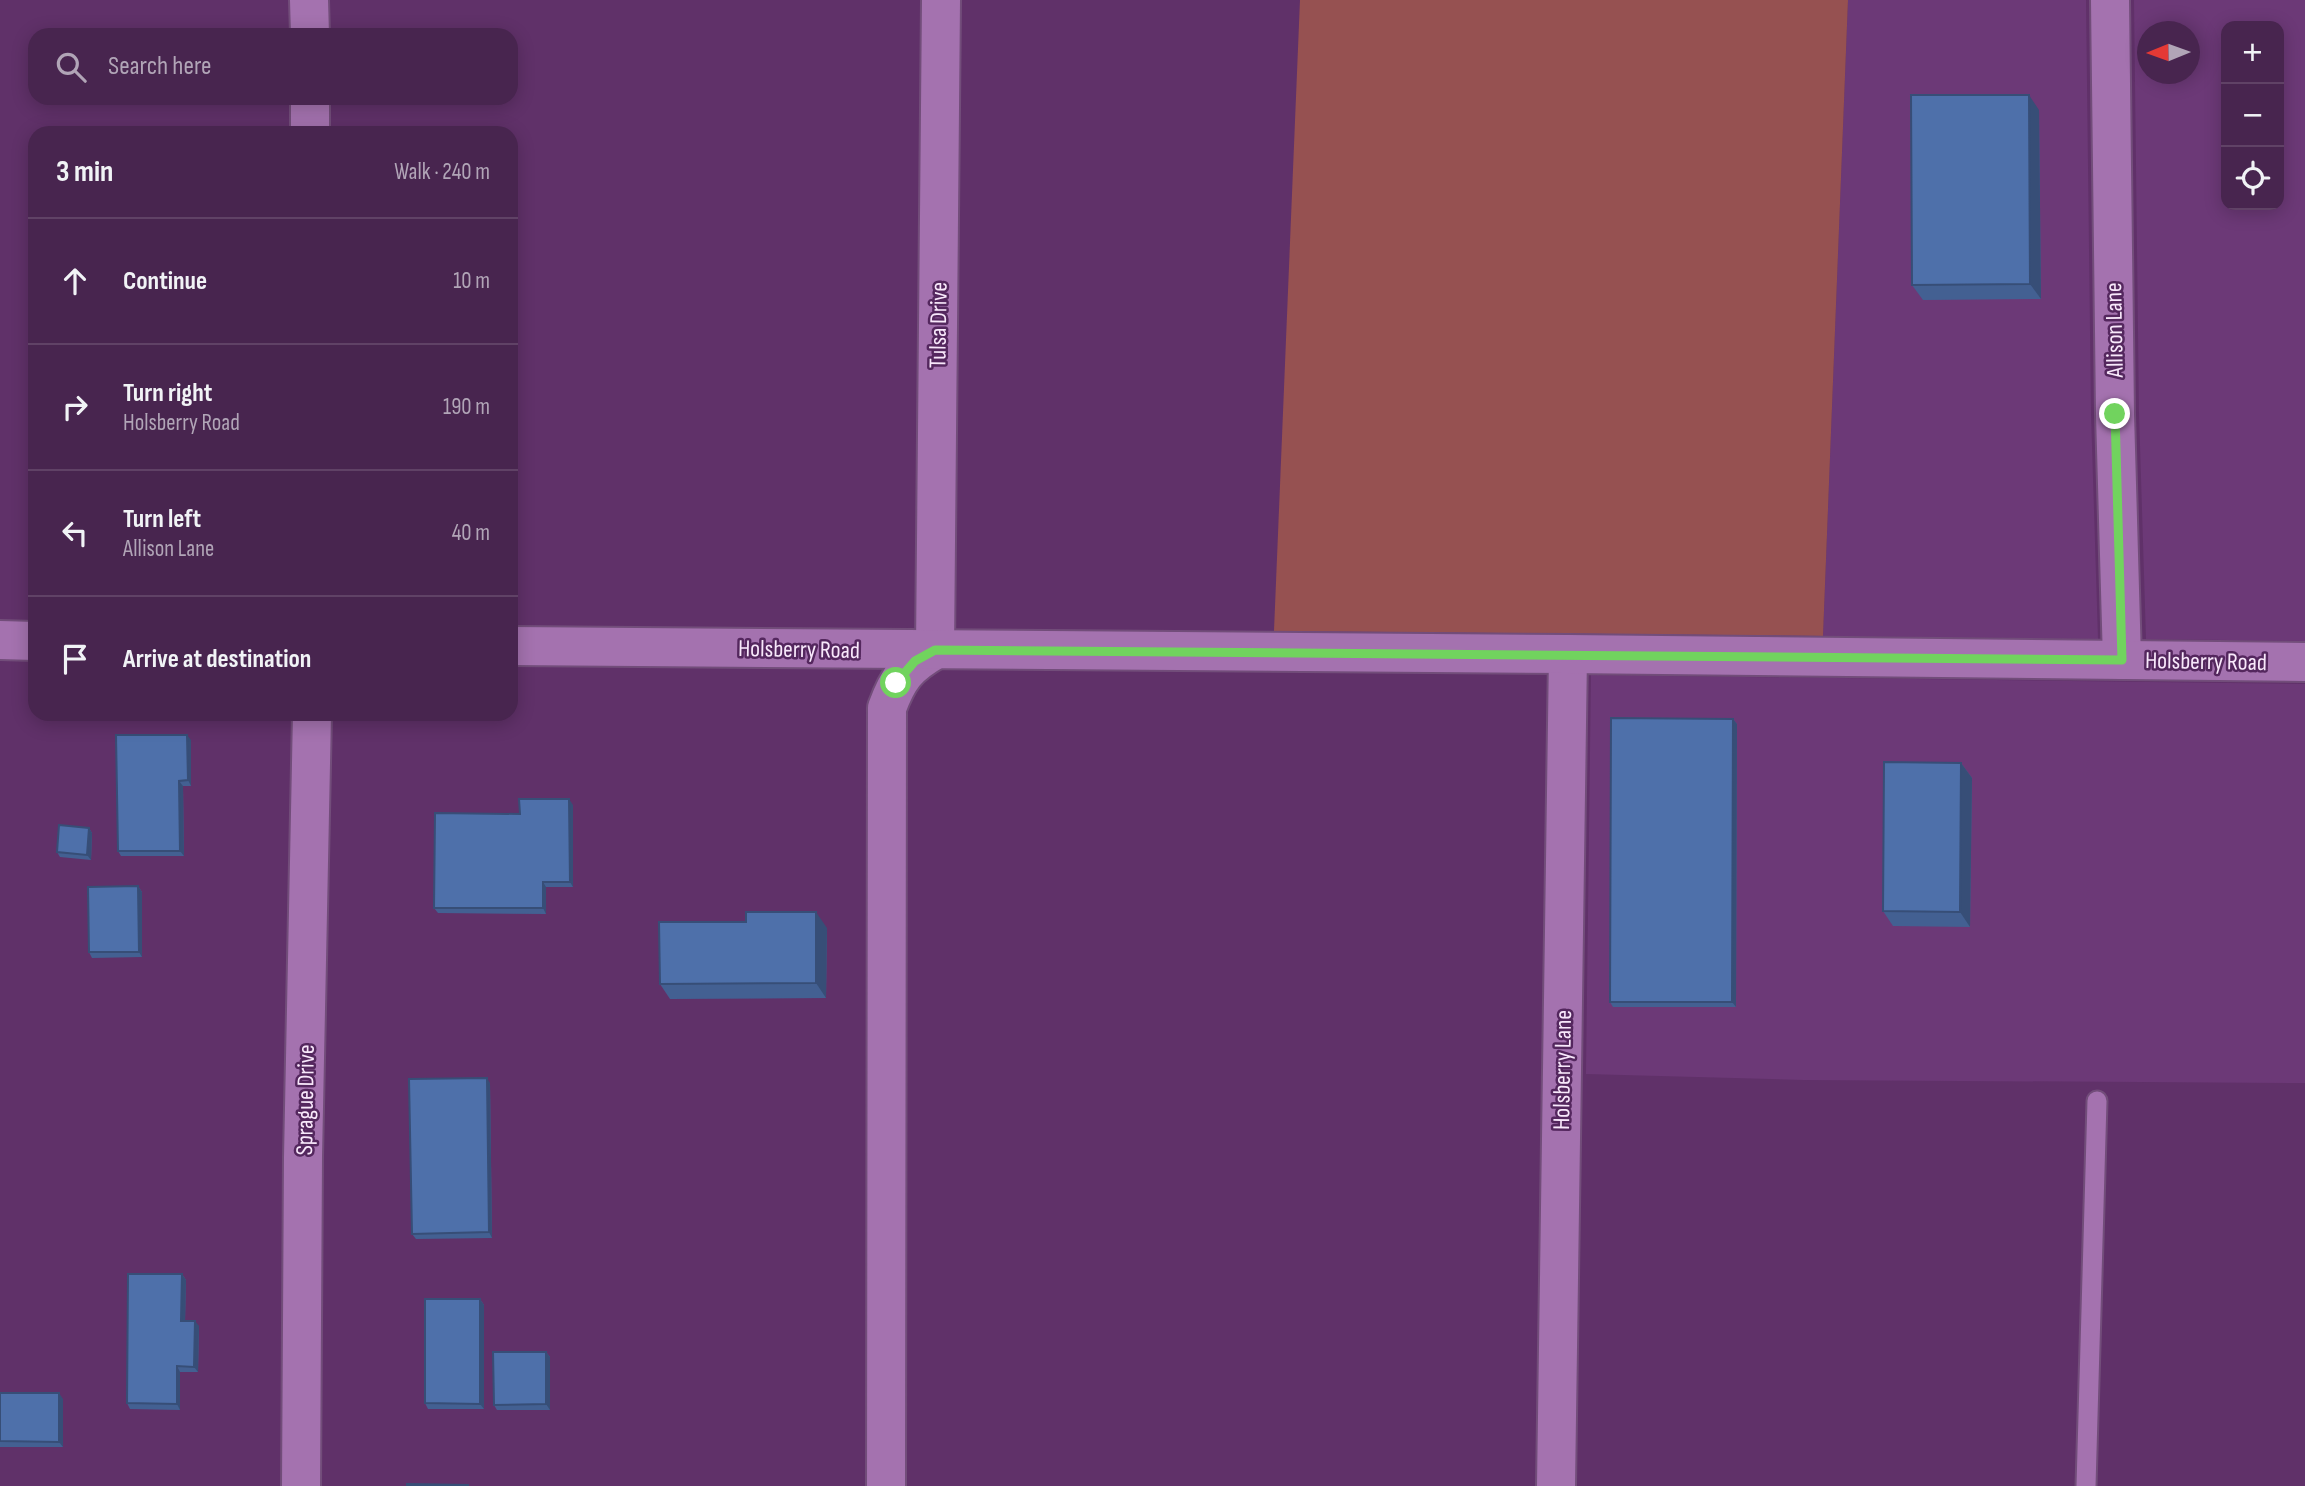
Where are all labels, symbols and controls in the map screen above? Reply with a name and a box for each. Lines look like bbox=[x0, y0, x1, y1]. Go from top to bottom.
north arrow bbox=[2137, 21, 2200, 84]
map controls bbox=[2221, 21, 2284, 210]
button: + bbox=[2221, 21, 2284, 84]
search box bbox=[28, 28, 518, 105]
icon: search bbox=[52, 48, 90, 86]
text: Search here bbox=[108, 51, 211, 82]
button: − bbox=[2221, 84, 2284, 147]
button: locate bbox=[2221, 147, 2284, 210]
text: 3 min bbox=[56, 154, 113, 190]
text: Walk · 240 m bbox=[394, 158, 490, 186]
icon: ahead bbox=[56, 262, 94, 300]
text: Continue bbox=[123, 266, 207, 297]
text: 10 m bbox=[453, 267, 490, 295]
street label: Tulsa Drive bbox=[923, 282, 954, 368]
street label: Allison Lane bbox=[2099, 282, 2130, 379]
text: Turn right bbox=[123, 378, 212, 409]
icon: right bbox=[56, 388, 94, 426]
text: 190 m bbox=[443, 393, 490, 421]
route end bbox=[2099, 398, 2130, 429]
text: Holsberry Road bbox=[123, 409, 240, 437]
text: Turn left bbox=[123, 504, 201, 535]
icon: left bbox=[56, 514, 94, 552]
text: 40 m bbox=[452, 519, 490, 547]
text: Allison Lane bbox=[123, 535, 214, 563]
street label: Holsberry Road bbox=[738, 634, 860, 665]
icon: arrive bbox=[56, 640, 94, 678]
text: Arrive at destination bbox=[123, 644, 311, 675]
street label: Holsberry Road bbox=[2145, 646, 2267, 677]
route start bbox=[880, 667, 911, 698]
street label: Holsberry Lane bbox=[1547, 1010, 1578, 1130]
street label: Sprague Drive bbox=[290, 1044, 321, 1156]

